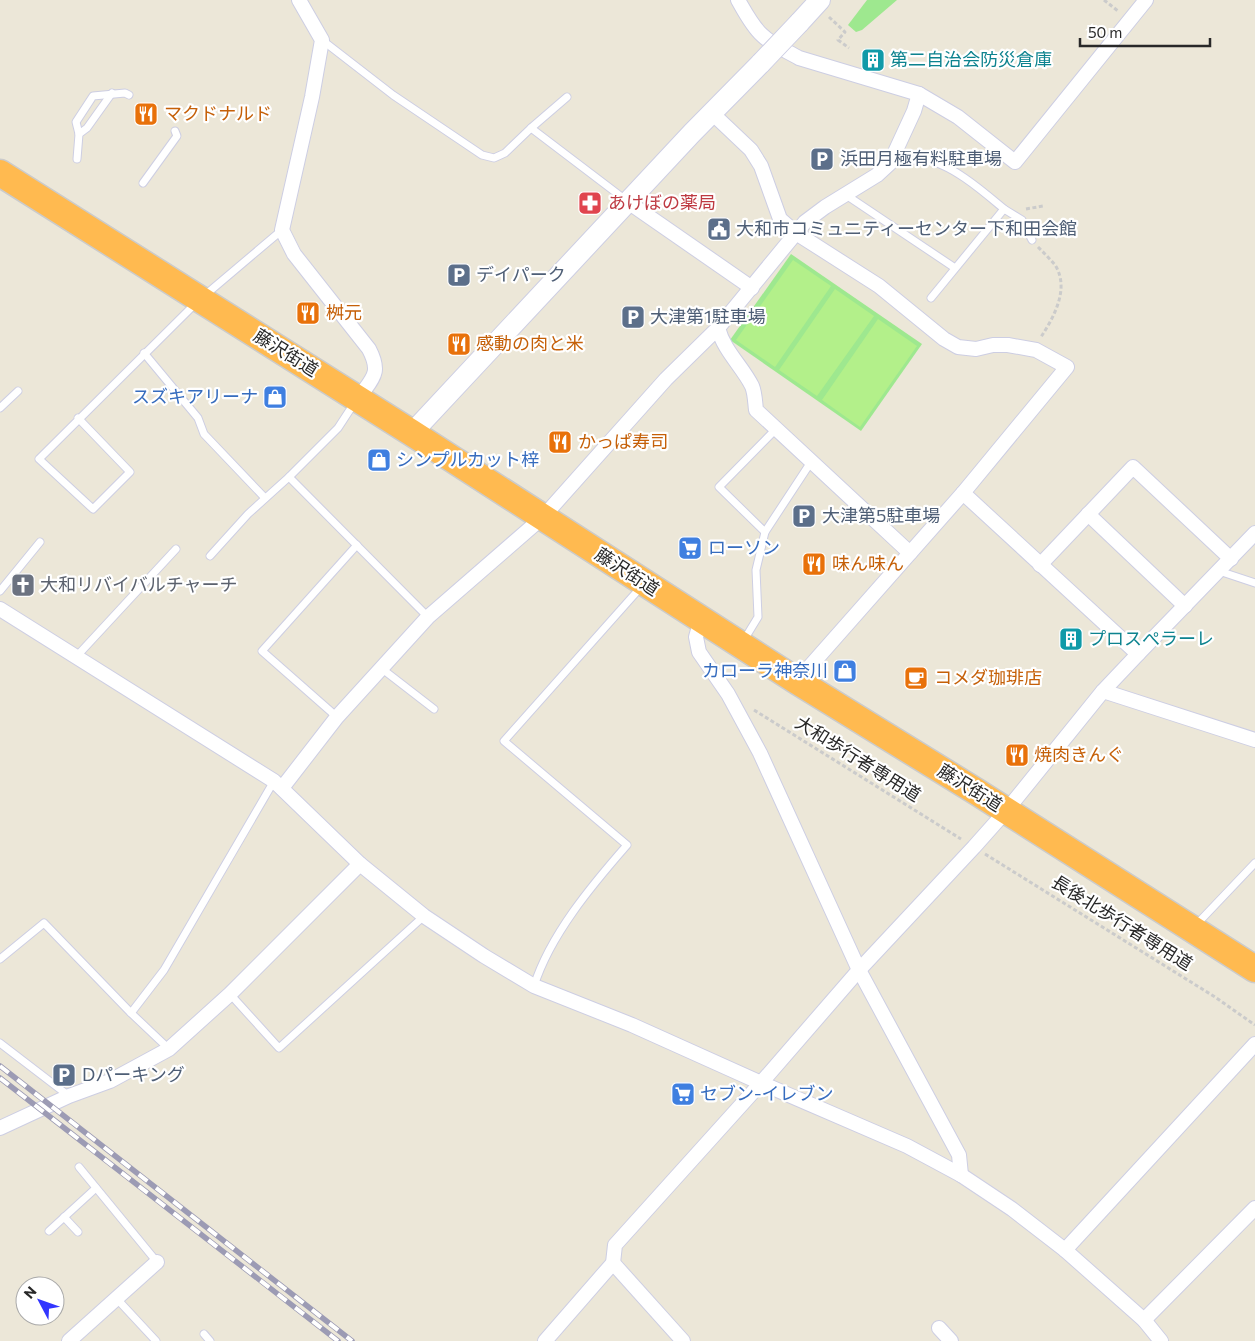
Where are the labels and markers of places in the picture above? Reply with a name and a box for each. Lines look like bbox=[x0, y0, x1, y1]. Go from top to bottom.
building icon: 第二自治会防災倉庫 bbox=[860, 47, 886, 73]
place label: 第二自治会防災倉庫 bbox=[890, 48, 1052, 70]
restaurant icon: マクドナルド bbox=[133, 101, 159, 127]
place label: マクドナルド bbox=[164, 102, 272, 124]
parking icon: 浜田月極有料駐車場 bbox=[809, 146, 835, 172]
place label: 浜田月極有料駐車場 bbox=[840, 147, 1002, 169]
pharmacy icon: あけぼの薬局 bbox=[577, 190, 603, 216]
place label: あけぼの薬局 bbox=[608, 191, 716, 213]
public building icon: 大和市コミュニティーセンター下和田会館 bbox=[706, 216, 732, 242]
place label: 大和市コミュニティーセンター下和田会館 bbox=[736, 217, 1077, 239]
parking icon: デイパーク bbox=[446, 262, 472, 288]
place label: デイパーク bbox=[476, 263, 566, 285]
restaurant icon: 桝元 bbox=[295, 300, 321, 326]
place label: 桝元 bbox=[326, 301, 362, 323]
parking icon: 大津第1駐車場 bbox=[620, 304, 646, 330]
place label: 大津第1駐車場 bbox=[650, 305, 766, 327]
restaurant icon: 感動の肉と米 bbox=[446, 331, 472, 357]
place label: 感動の肉と米 bbox=[476, 332, 584, 354]
shop icon: スズキアリーナ bbox=[262, 384, 288, 410]
place label: スズキアリーナ bbox=[132, 385, 258, 407]
restaurant icon: かっぱ寿司 bbox=[547, 429, 573, 455]
place label: かっぱ寿司 bbox=[578, 430, 668, 452]
shop icon: シンプルカット梓 bbox=[366, 447, 392, 473]
place label: シンプルカット梓 bbox=[396, 448, 539, 470]
parking icon: 大津第5駐車場 bbox=[791, 503, 817, 529]
place label: 大津第5駐車場 bbox=[822, 504, 940, 526]
supermarket icon: ローソン bbox=[677, 535, 703, 561]
place label: ローソン bbox=[708, 536, 780, 558]
restaurant icon: 味ん味ん bbox=[801, 551, 827, 577]
place label: 味ん味ん bbox=[832, 552, 904, 574]
church icon: 大和リバイバルチャーチ bbox=[10, 572, 36, 598]
place label: 大和リバイバルチャーチ bbox=[40, 573, 237, 595]
building icon: プロスぺラーレ bbox=[1058, 626, 1084, 652]
place label: プロスぺラーレ bbox=[1088, 627, 1214, 649]
shop icon: カローラ神奈川 bbox=[832, 658, 858, 684]
place label: カローラ神奈川 bbox=[702, 659, 828, 681]
cafe icon: コメダ珈琲店 bbox=[903, 665, 929, 691]
place label: コメダ珈琲店 bbox=[934, 666, 1042, 688]
restaurant icon: 焼肉きんぐ bbox=[1004, 742, 1030, 768]
place label: 焼肉きんぐ bbox=[1034, 743, 1124, 765]
parking icon: Dパーキング bbox=[51, 1062, 77, 1088]
place label: Dパーキング bbox=[82, 1063, 185, 1085]
supermarket icon: セブン-イレブン bbox=[670, 1081, 696, 1107]
place label: セブン-イレブン bbox=[700, 1082, 834, 1104]

